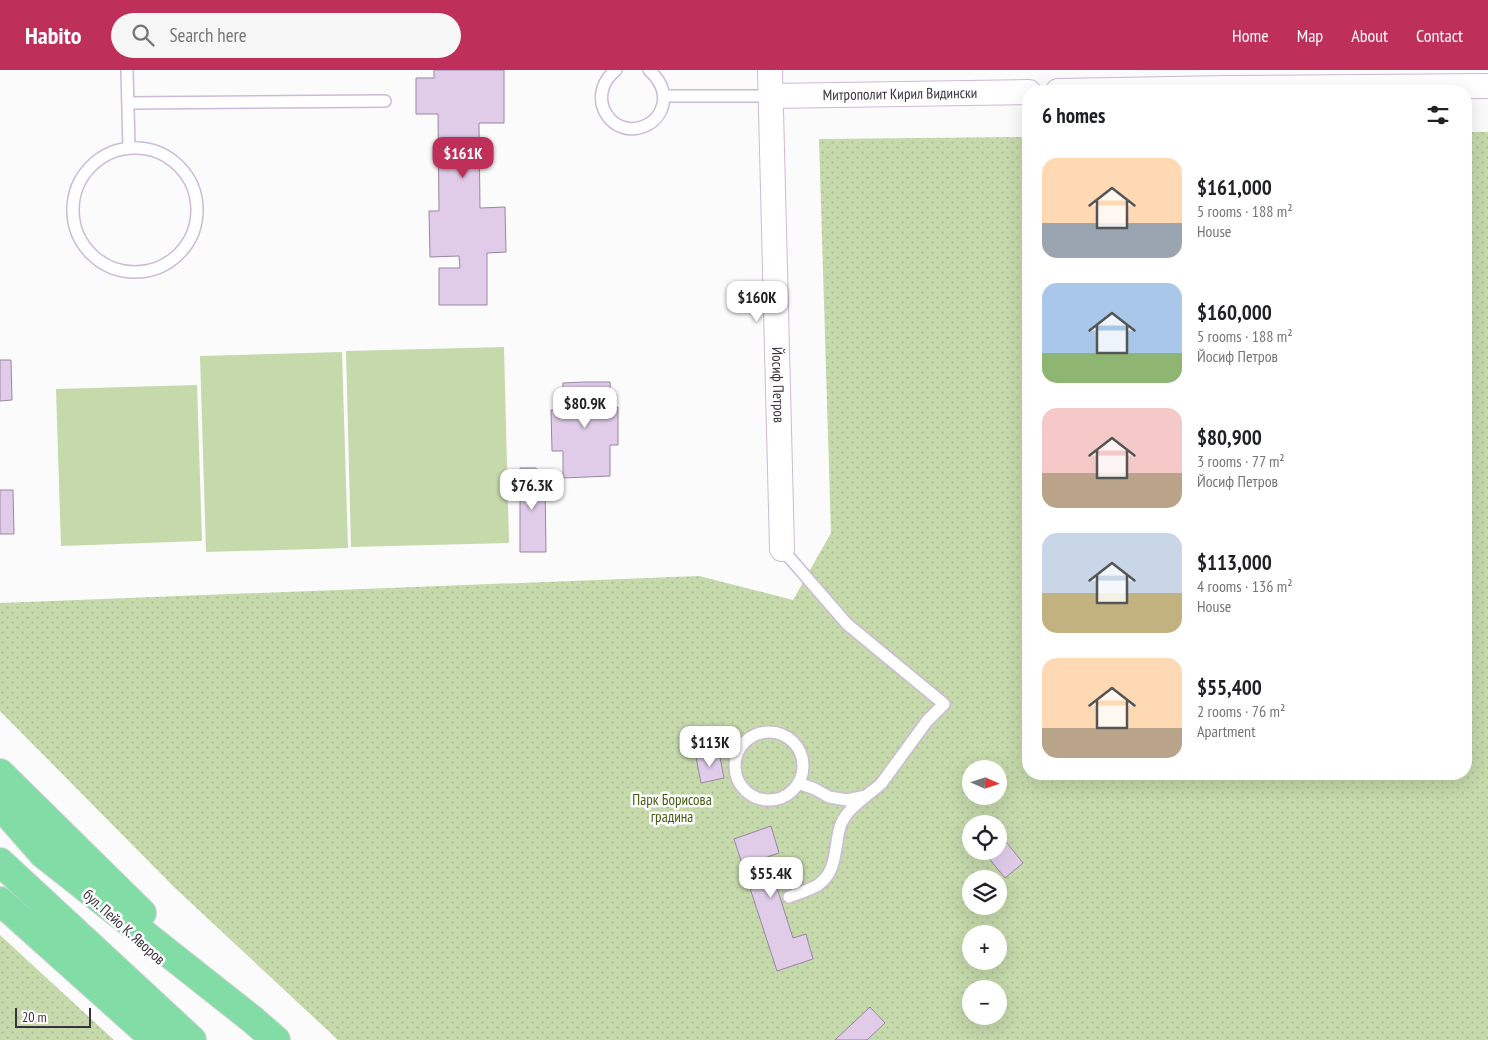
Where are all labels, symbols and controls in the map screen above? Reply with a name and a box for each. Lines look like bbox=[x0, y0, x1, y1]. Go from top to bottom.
search box bbox=[111, 13, 461, 58]
text: Habito bbox=[25, 20, 81, 51]
icon: search bbox=[129, 21, 157, 49]
text: Search here bbox=[169, 23, 247, 47]
text: Home bbox=[1232, 24, 1269, 47]
text: Map bbox=[1297, 24, 1323, 47]
text: About bbox=[1351, 24, 1388, 47]
text: Contact bbox=[1416, 24, 1463, 47]
street label: Митрополит Кирил Видински bbox=[822, 83, 978, 104]
icon: filters bbox=[1424, 101, 1452, 129]
text: 6 homes bbox=[1042, 102, 1105, 129]
pin: $161K bbox=[428, 136, 498, 179]
text: $161K bbox=[444, 143, 482, 163]
text: $161,000 bbox=[1197, 174, 1272, 201]
icon: home bbox=[1082, 178, 1142, 238]
text: 5 rooms · 188 m² bbox=[1197, 201, 1293, 221]
text: House bbox=[1197, 221, 1231, 241]
pin: $160K bbox=[722, 280, 792, 323]
text: $160K bbox=[738, 287, 776, 307]
text: $160,000 bbox=[1197, 299, 1272, 326]
icon: home bbox=[1082, 303, 1142, 363]
text: 5 rooms · 188 m² bbox=[1197, 326, 1293, 346]
text: Йосиф Петров bbox=[1197, 346, 1278, 366]
street label: Йосиф Петров bbox=[768, 347, 789, 423]
pin: $80.9K bbox=[544, 386, 626, 429]
text: $80.9K bbox=[564, 393, 606, 413]
text: $80,900 bbox=[1197, 424, 1262, 451]
icon: home bbox=[1082, 428, 1142, 488]
text: 3 rooms · 77 m² bbox=[1197, 451, 1285, 471]
pin: $76.3K bbox=[491, 468, 573, 511]
text: Йосиф Петров bbox=[1197, 471, 1278, 491]
text: $76.3K bbox=[511, 475, 553, 495]
text: $113,000 bbox=[1197, 549, 1272, 576]
icon: home bbox=[1082, 553, 1142, 613]
text: 4 rooms · 136 m² bbox=[1197, 576, 1293, 596]
text: House bbox=[1197, 596, 1231, 616]
text: $55,400 bbox=[1197, 674, 1262, 701]
icon: home bbox=[1082, 678, 1142, 738]
text: 2 rooms · 76 m² bbox=[1197, 701, 1285, 721]
text: Apartment bbox=[1197, 721, 1256, 741]
pin: $113K bbox=[675, 726, 745, 768]
text: $113K bbox=[691, 732, 729, 752]
north arrow bbox=[962, 760, 1008, 805]
map controls bbox=[962, 760, 1007, 1025]
park label: Парк Борисова градина bbox=[632, 790, 712, 826]
button: locate bbox=[962, 815, 1007, 860]
pin: $55.4K bbox=[730, 856, 812, 899]
text: $55.4K bbox=[750, 863, 792, 883]
button: layers bbox=[962, 870, 1007, 915]
street label: бул. Пейо К. Яворов bbox=[79, 885, 169, 968]
button: + bbox=[962, 925, 1007, 970]
button: − bbox=[962, 980, 1007, 1025]
scale bar bbox=[15, 1005, 91, 1028]
text: 20 m bbox=[22, 1008, 47, 1026]

